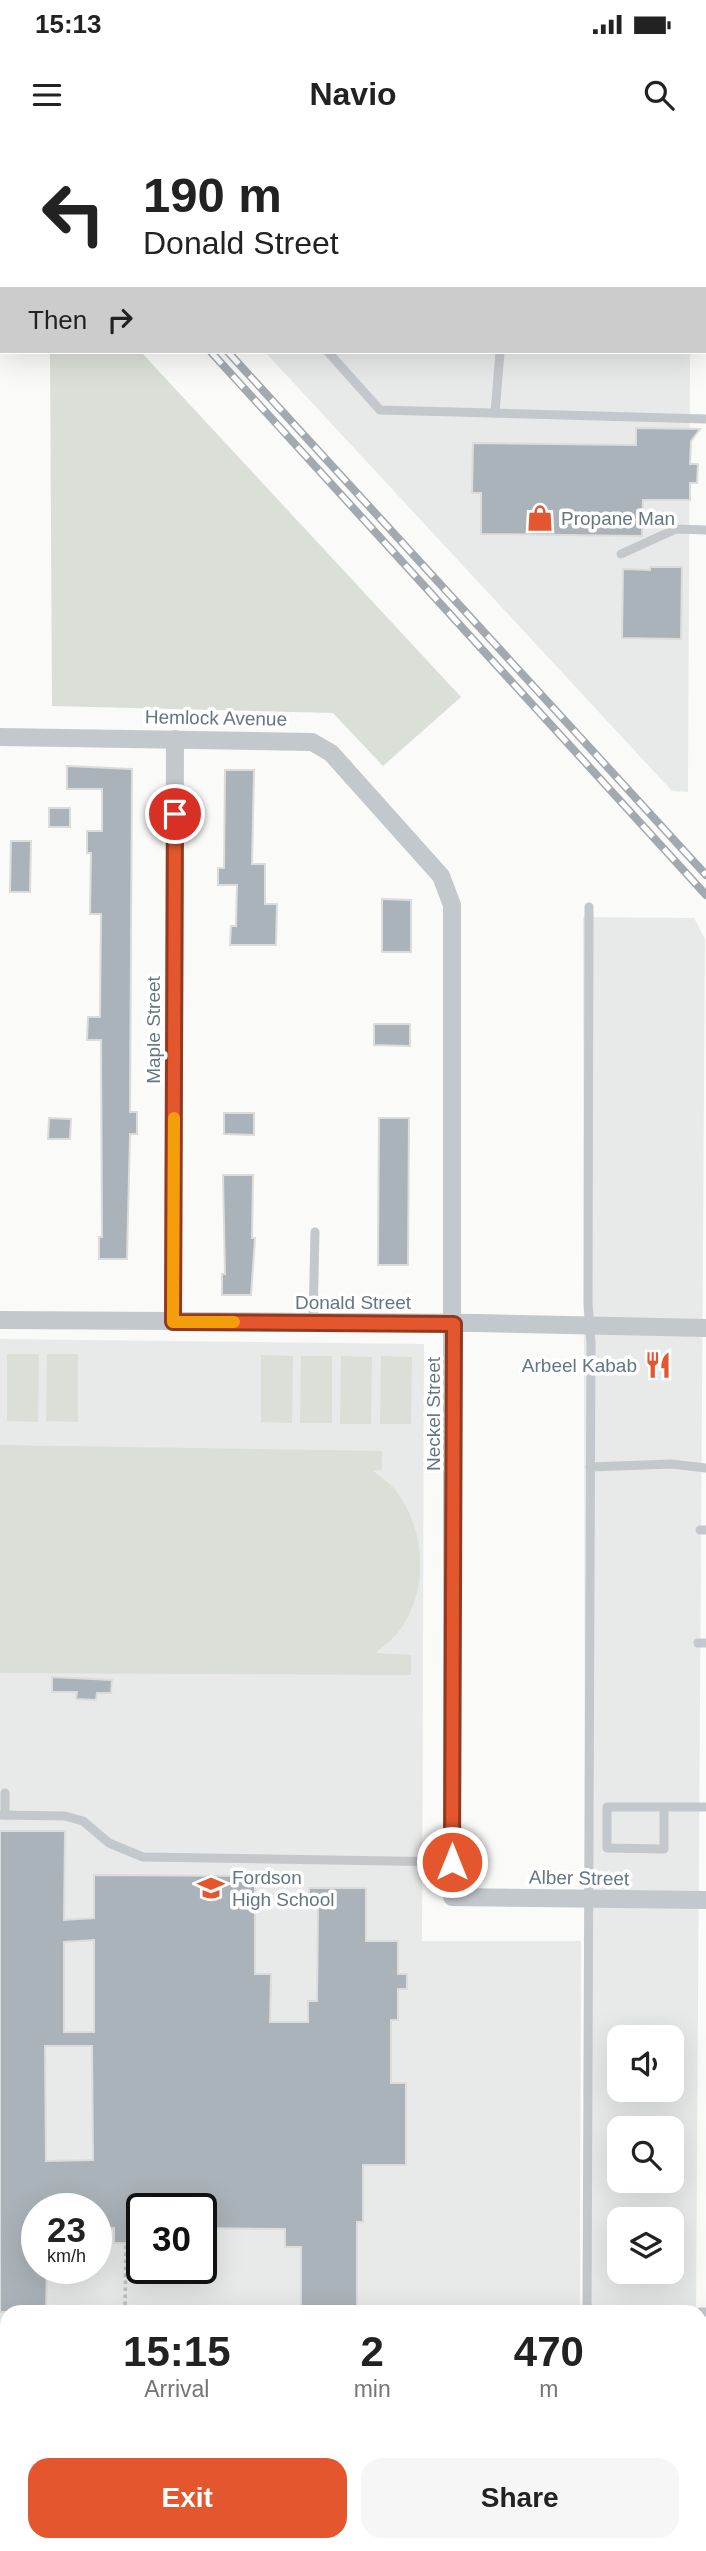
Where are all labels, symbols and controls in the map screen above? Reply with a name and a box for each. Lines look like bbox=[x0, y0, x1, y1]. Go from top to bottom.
text: 15:13 bbox=[35, 9, 102, 39]
icon: menu bbox=[28, 76, 66, 114]
text: Navio bbox=[309, 76, 397, 112]
icon: search bbox=[640, 76, 678, 114]
icon: left bbox=[28, 168, 119, 259]
text: 190 m bbox=[143, 168, 282, 222]
text: Donald Street bbox=[143, 225, 339, 261]
icon: right bbox=[101, 301, 139, 339]
text: Then bbox=[28, 305, 87, 335]
shop icon: Propane Man bbox=[525, 503, 555, 533]
place label: Propane Man bbox=[561, 508, 675, 529]
street label: Hemlock Avenue bbox=[145, 706, 287, 730]
pin bbox=[145, 784, 205, 844]
icon: arrive bbox=[156, 795, 194, 833]
street label: Maple Street bbox=[143, 975, 164, 1084]
street label: Donald Street bbox=[295, 1292, 412, 1313]
restaurant icon: Arbeel Kabab bbox=[643, 1350, 673, 1380]
place label: Arbeel Kabab bbox=[522, 1355, 637, 1376]
street label: Neckel Street bbox=[423, 1356, 444, 1471]
position arrow bbox=[415, 1825, 489, 1899]
place label: Fordson High School bbox=[232, 1867, 334, 1910]
street label: Alber Street bbox=[529, 1867, 630, 1889]
school or university icon: Fordson High School bbox=[196, 1873, 226, 1903]
map controls bbox=[607, 2025, 684, 2284]
button: sound bbox=[607, 2025, 684, 2102]
button: search bbox=[607, 2116, 684, 2193]
speed limit sign: 30 bbox=[126, 2193, 217, 2284]
button: layers bbox=[607, 2207, 684, 2284]
text: 23 bbox=[47, 2210, 86, 2249]
text: km/h bbox=[47, 2246, 86, 2266]
text: 15:15 bbox=[123, 2328, 231, 2375]
text: 2 bbox=[360, 2328, 384, 2375]
text: 470 bbox=[514, 2328, 584, 2375]
text: Arrival bbox=[144, 2376, 209, 2402]
text: min bbox=[354, 2376, 391, 2402]
text: m bbox=[539, 2376, 558, 2402]
button: Exit bbox=[28, 2458, 347, 2538]
button: Share bbox=[361, 2458, 679, 2538]

